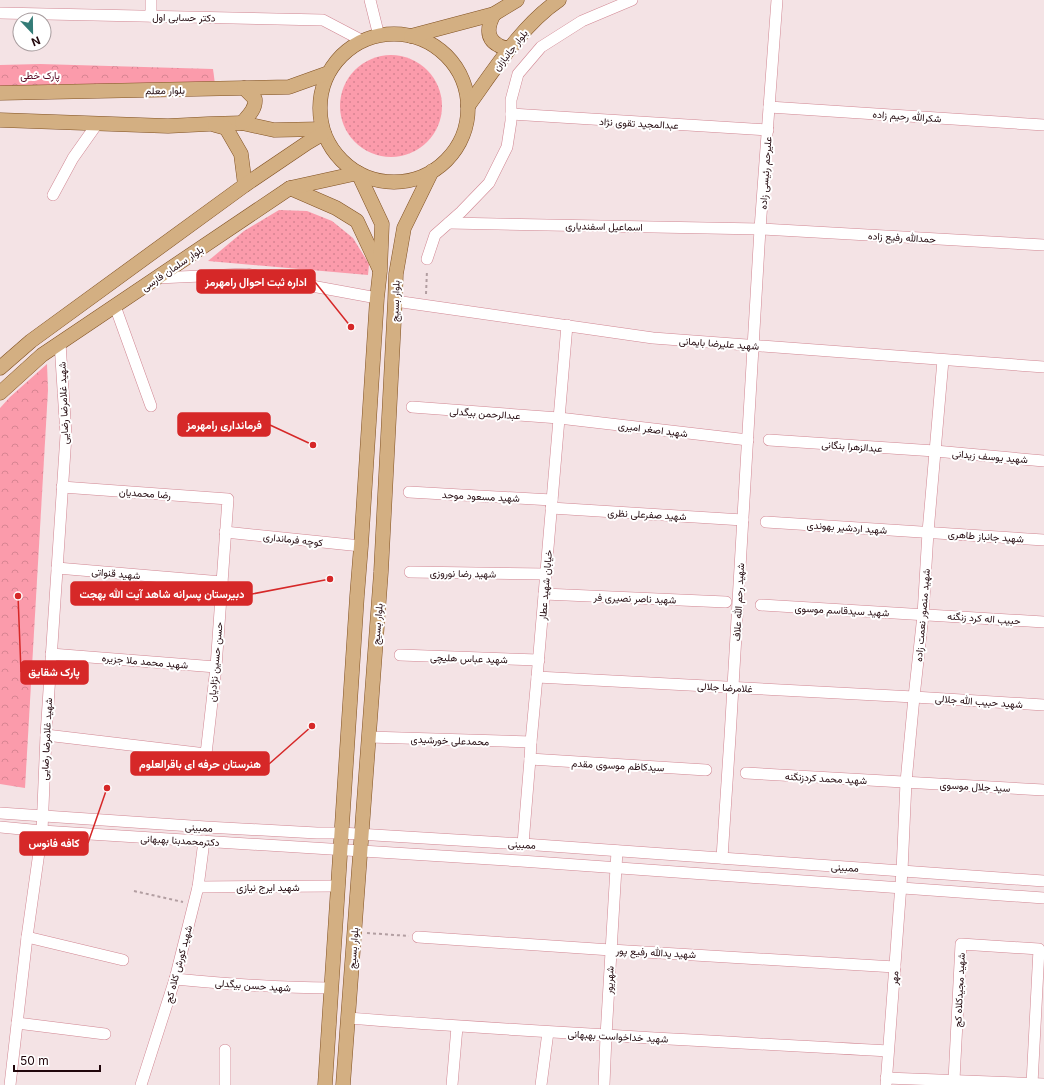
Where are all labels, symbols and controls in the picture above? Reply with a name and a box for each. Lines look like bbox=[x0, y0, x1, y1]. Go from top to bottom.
street label: دکتر حسابی اول bbox=[152, 10, 216, 25]
north arrow bbox=[12, 12, 52, 52]
street label: بلوار جانبازان bbox=[490, 27, 531, 74]
text: N bbox=[29, 33, 42, 49]
park label: پارک خطی bbox=[20, 69, 60, 83]
street label: بلوار معلم bbox=[145, 84, 185, 97]
street label: شکرالله رحیم زاده bbox=[872, 108, 942, 125]
street label: عبدالمجید تقوی نژاد bbox=[599, 115, 679, 132]
street label: علیرحم رئیسی زاده bbox=[756, 136, 775, 210]
street label: اسماعیل اسفندیاری bbox=[565, 219, 643, 234]
street label: حمدالله رفیع زاده bbox=[868, 229, 937, 246]
street label: بلوار سلمان فارسی bbox=[139, 243, 206, 294]
callout: اداره ثبت احوال رامهرمز bbox=[197, 270, 315, 293]
text: اداره ثبت احوال رامهرمز bbox=[204, 275, 307, 289]
street label: بلوار بسیج bbox=[388, 280, 403, 322]
street label: شهید علیرضا بایمانی bbox=[678, 334, 760, 353]
street label: شهید غلامرضا رضایی bbox=[56, 361, 71, 445]
street label: عبدالرحمن بیگدلی bbox=[449, 405, 521, 422]
callout: فرمانداری رامهرمز bbox=[178, 413, 270, 436]
text: فرمانداری رامهرمز bbox=[185, 418, 262, 432]
street label: شهید اصغر امیری bbox=[617, 419, 689, 440]
street label: عبدالزهرا بنگانی bbox=[821, 438, 883, 455]
street label: شهید یوسف زیدانی bbox=[951, 447, 1029, 466]
street label: رضا محمدیان bbox=[119, 485, 171, 502]
street label: شهید مسعود موحد bbox=[442, 488, 520, 505]
street label: شهید صفرعلی نظری bbox=[607, 506, 687, 523]
street label: شهید اردشیر بهوندی bbox=[806, 518, 888, 537]
street label: شهید جانباز طاهری bbox=[948, 527, 1024, 546]
street label: کوچه فرمانداری bbox=[262, 530, 324, 550]
street label: خیابان شهید عطار bbox=[536, 549, 555, 622]
street label: شهید رحم الله علاف bbox=[730, 562, 747, 642]
street label: شهید قنواتی bbox=[91, 565, 141, 582]
street label: شهید رضا نوروزی bbox=[430, 566, 496, 581]
street label: شهید منصور نعمت زاده bbox=[912, 568, 933, 662]
callout: دبیرستان پسرانه شاهد آیت الله بهجت bbox=[71, 582, 252, 605]
text: دبیرستان پسرانه شاهد آیت الله بهجت bbox=[79, 587, 245, 602]
street label: شهید ناصر نصیری فر bbox=[592, 591, 677, 606]
street label: شهید سیدقاسم موسوی bbox=[794, 602, 890, 619]
street label: بلوار بسیج bbox=[369, 603, 386, 645]
street label: حبیب اله کرد زنگنه bbox=[947, 609, 1021, 628]
street label: حسن حسین نژادیان bbox=[206, 621, 225, 703]
street label: شهید محمد ملا جزیره bbox=[101, 651, 189, 672]
street label: شهید عباس هلیچی bbox=[430, 651, 508, 667]
callout: پارک شقایق bbox=[21, 661, 88, 684]
text: پارک شقایق bbox=[28, 665, 80, 680]
street label: غلامرضا جلالی bbox=[697, 680, 753, 695]
street label: شهید حبیب الله جلالی bbox=[935, 692, 1023, 711]
street label: شهید غلامرضا رضایی bbox=[38, 697, 55, 781]
street label: محمدعلی خورشیدی bbox=[410, 733, 489, 748]
callout: هنرستان حرفه ای باقرالعلوم bbox=[131, 752, 269, 775]
text: هنرستان حرفه ای باقرالعلوم bbox=[139, 757, 261, 772]
street label: سیدکاظم موسوی مقدم bbox=[571, 757, 665, 774]
street label: شهید محمد کردزنگنه bbox=[785, 770, 867, 787]
street label: سید جلال موسوی bbox=[939, 778, 1011, 795]
street label: ممبینی bbox=[185, 820, 213, 835]
callout: کافه فانوس bbox=[20, 832, 88, 855]
street label: دکترمحمدبنا بهبهانی bbox=[140, 832, 220, 849]
text: کافه فانوس bbox=[28, 836, 80, 850]
street label: ممبینی bbox=[508, 837, 536, 852]
street label: ممبینی bbox=[831, 860, 859, 875]
street label: شهید ایرج نیازی bbox=[236, 881, 300, 894]
street label: شهید کورش کلاه کج bbox=[162, 924, 195, 1004]
street label: بلوار بسیج bbox=[346, 927, 361, 969]
street label: شهید یدالله رفیع پور bbox=[614, 944, 697, 962]
street label: شهید مجیدکلاه کج bbox=[951, 952, 968, 1028]
street label: شهریور bbox=[602, 965, 617, 995]
street label: مهر bbox=[887, 971, 901, 987]
street label: شهید حسن بیگدلی bbox=[215, 976, 292, 995]
street label: شهید خداخواست بهبهانی bbox=[567, 1027, 669, 1046]
scale bar bbox=[14, 1047, 100, 1073]
text: 50 m bbox=[20, 1053, 49, 1068]

